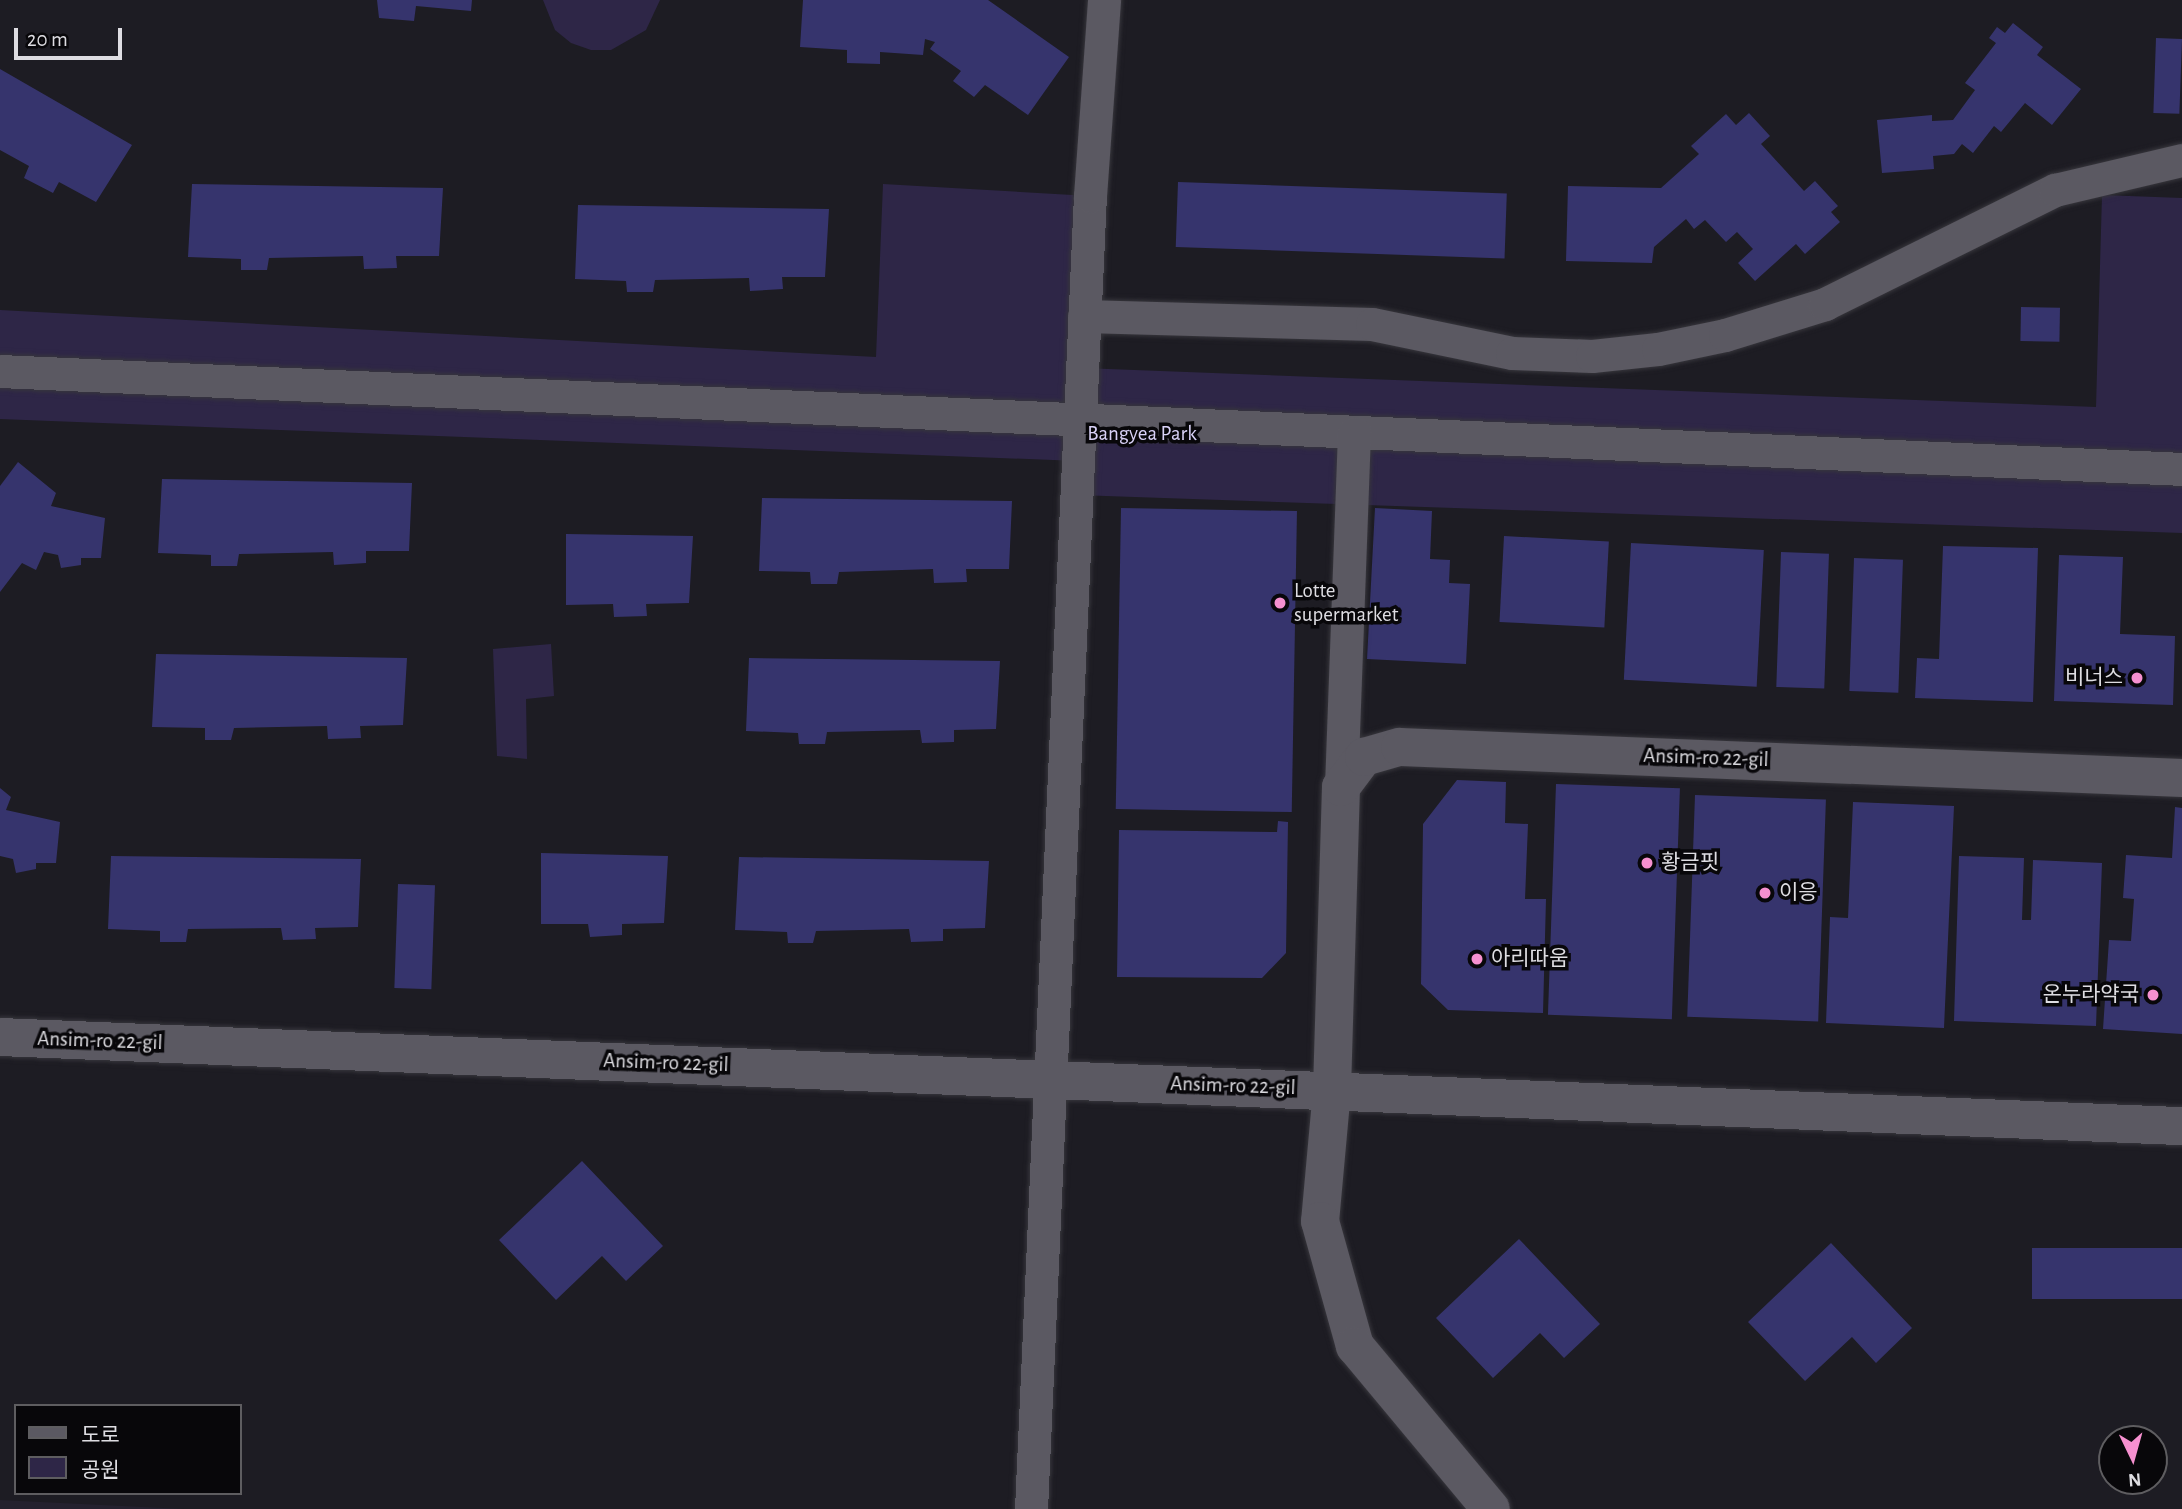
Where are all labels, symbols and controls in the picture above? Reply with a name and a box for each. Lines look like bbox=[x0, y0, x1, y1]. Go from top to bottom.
scale bar bbox=[18, 14, 126, 58]
text: 20 m bbox=[27, 29, 68, 50]
park label: Bangyea Park bbox=[1087, 421, 1197, 447]
place label: Lotte supermarket bbox=[1294, 578, 1398, 628]
marker: Lotte supermarket bbox=[1272, 595, 1288, 611]
place label: 비너스 bbox=[2065, 665, 2123, 691]
marker: 비너스 bbox=[2129, 670, 2145, 686]
street label: Ansim-ro 22-gil bbox=[1643, 743, 1769, 773]
place label: 황금핏 bbox=[1661, 850, 1719, 876]
marker: 황금핏 bbox=[1639, 855, 1655, 871]
place label: 이응 bbox=[1779, 880, 1818, 906]
marker: 이응 bbox=[1757, 885, 1773, 901]
place label: 아리따움 bbox=[1491, 946, 1568, 972]
marker: 아리따움 bbox=[1469, 951, 1485, 967]
place label: 온누라약국 bbox=[2042, 982, 2139, 1008]
marker: 온누라약국 bbox=[2145, 987, 2161, 1003]
street label: Ansim-ro 22-gil bbox=[37, 1026, 163, 1056]
street label: Ansim-ro 22-gil bbox=[603, 1048, 729, 1078]
street label: Ansim-ro 22-gil bbox=[1170, 1071, 1296, 1101]
legend bbox=[14, 1404, 242, 1495]
text: 도로 bbox=[81, 1425, 120, 1446]
north arrow bbox=[2098, 1425, 2168, 1495]
text: 공원 bbox=[81, 1460, 120, 1481]
text: N bbox=[2127, 1469, 2142, 1489]

